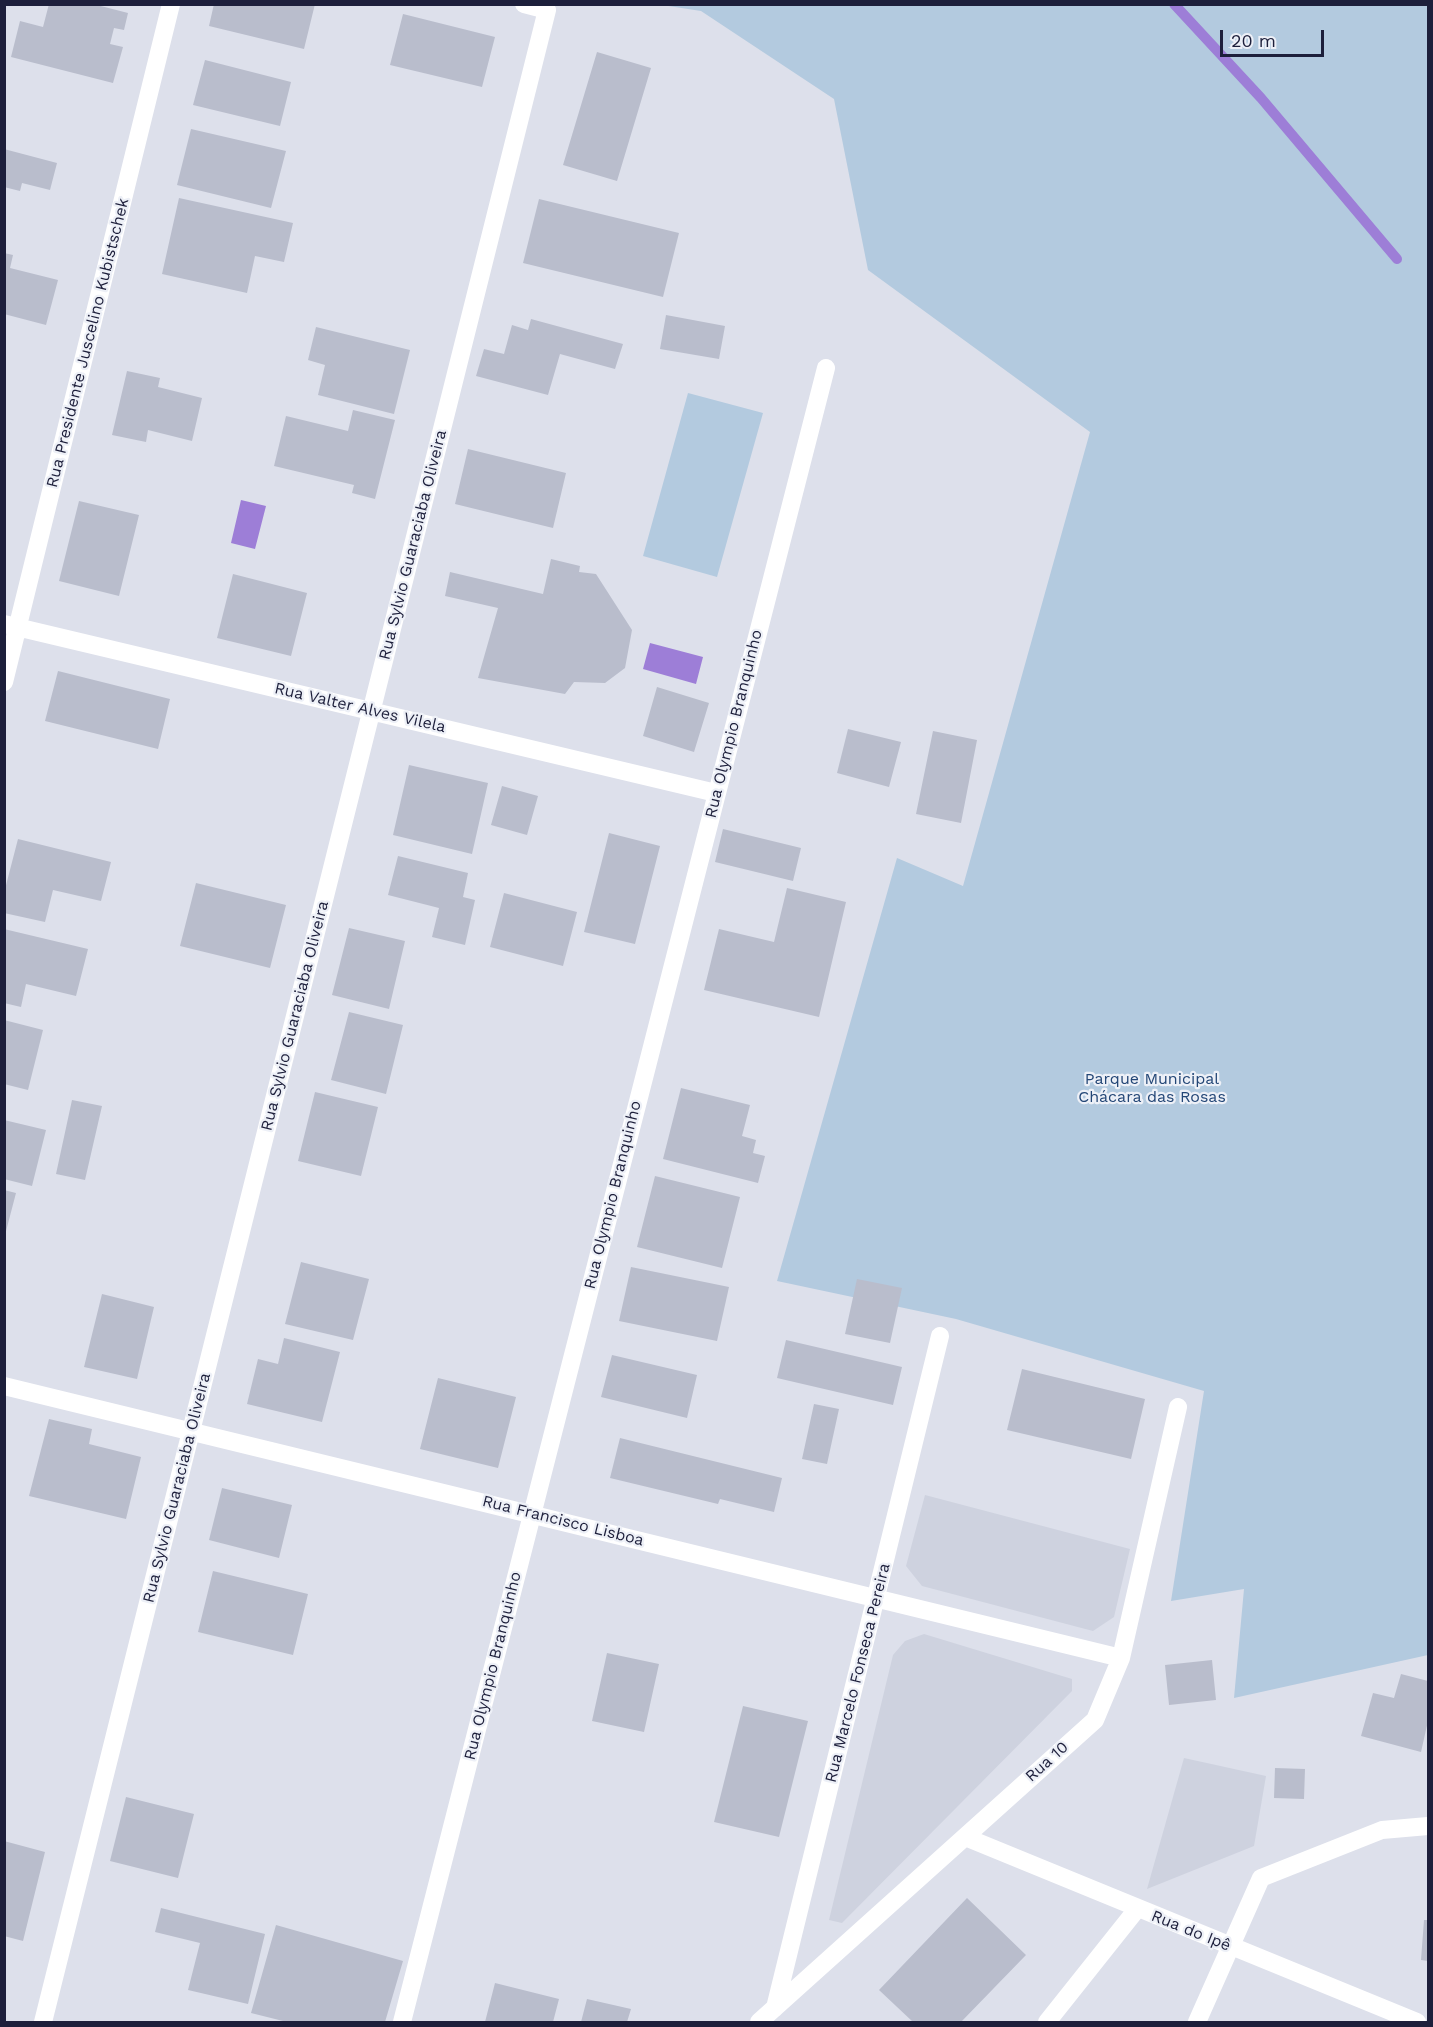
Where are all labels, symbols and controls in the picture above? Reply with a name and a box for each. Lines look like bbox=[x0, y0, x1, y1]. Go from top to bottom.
scale bar bbox=[1223, 18, 1326, 56]
text: 20 m bbox=[1231, 30, 1276, 51]
street label: Rua Presidente Juscelino Kubistschek bbox=[43, 196, 133, 490]
street label: Rua Sylvio Guaraciaba Oliveira bbox=[375, 428, 451, 662]
street label: Rua Olympio Branquinho bbox=[701, 628, 767, 820]
street label: Rua Valter Alves Vilela bbox=[273, 679, 447, 737]
street label: Rua Sylvio Guaraciaba Oliveira bbox=[257, 899, 333, 1133]
park label: Parque Municipal Chácara das Rosas bbox=[1078, 1069, 1226, 1107]
street label: Rua Olympio Branquinho bbox=[580, 1099, 646, 1291]
street label: Rua Sylvio Guaraciaba Oliveira bbox=[139, 1371, 215, 1605]
street label: Rua Francisco Lisboa bbox=[480, 1492, 646, 1550]
street label: Rua Marcelo Fonseca Pereira bbox=[821, 1561, 895, 1785]
street label: Rua Olympio Branquinho bbox=[460, 1570, 526, 1762]
street label: Rua 10 bbox=[1022, 1738, 1072, 1786]
street label: Rua do Ipê bbox=[1149, 1906, 1233, 1956]

